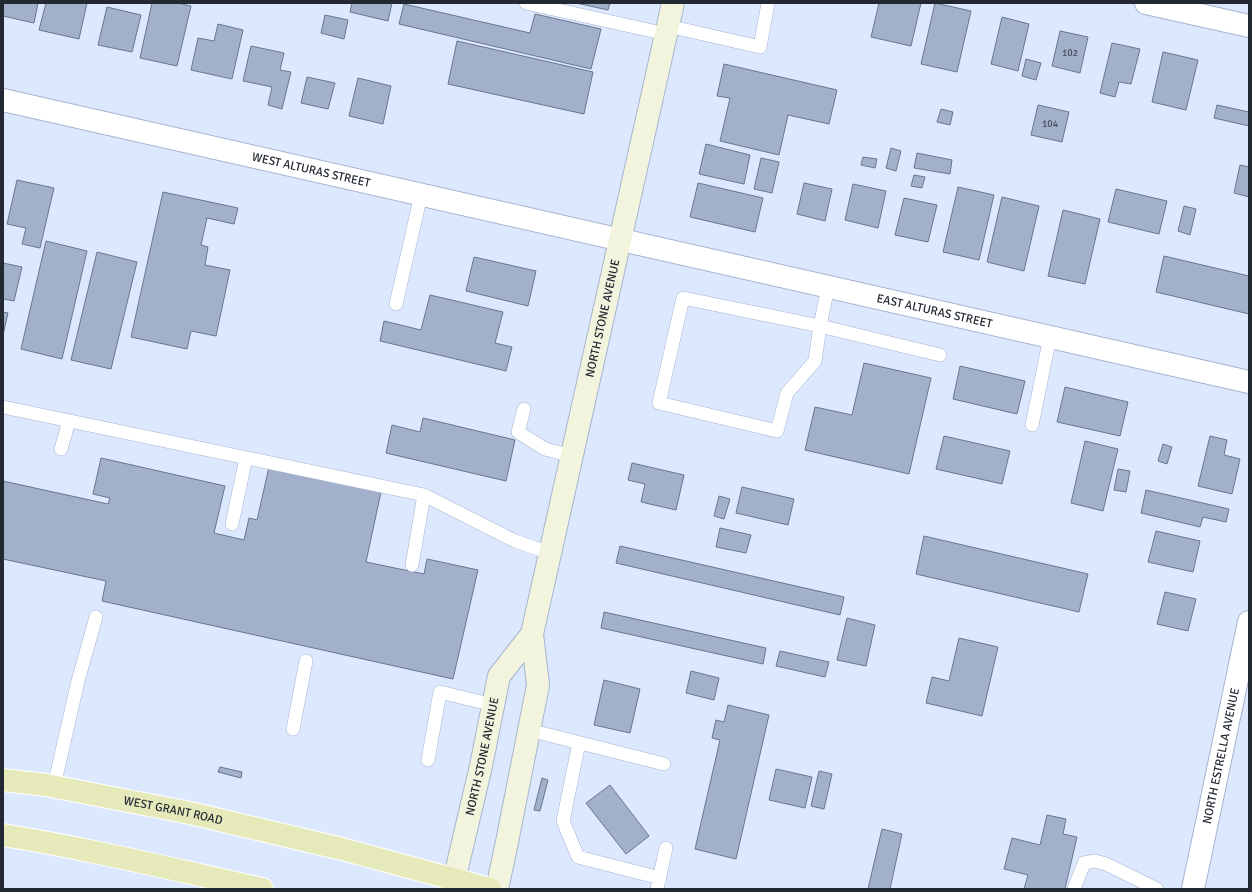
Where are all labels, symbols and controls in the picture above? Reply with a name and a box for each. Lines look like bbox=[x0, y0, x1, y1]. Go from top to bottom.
house number: 102 bbox=[1062, 47, 1078, 59]
house number: 104 bbox=[1042, 118, 1059, 130]
street label: WEST ALTURAS STREET bbox=[250, 150, 372, 191]
street label: NORTH STONE AVENUE bbox=[583, 258, 624, 379]
street label: EAST ALTURAS STREET bbox=[875, 291, 994, 332]
street label: NORTH ESTRELLA AVENUE bbox=[1200, 686, 1243, 825]
street label: NORTH STONE AVENUE bbox=[463, 696, 503, 817]
street label: WEST GRANT ROAD bbox=[122, 793, 224, 829]

